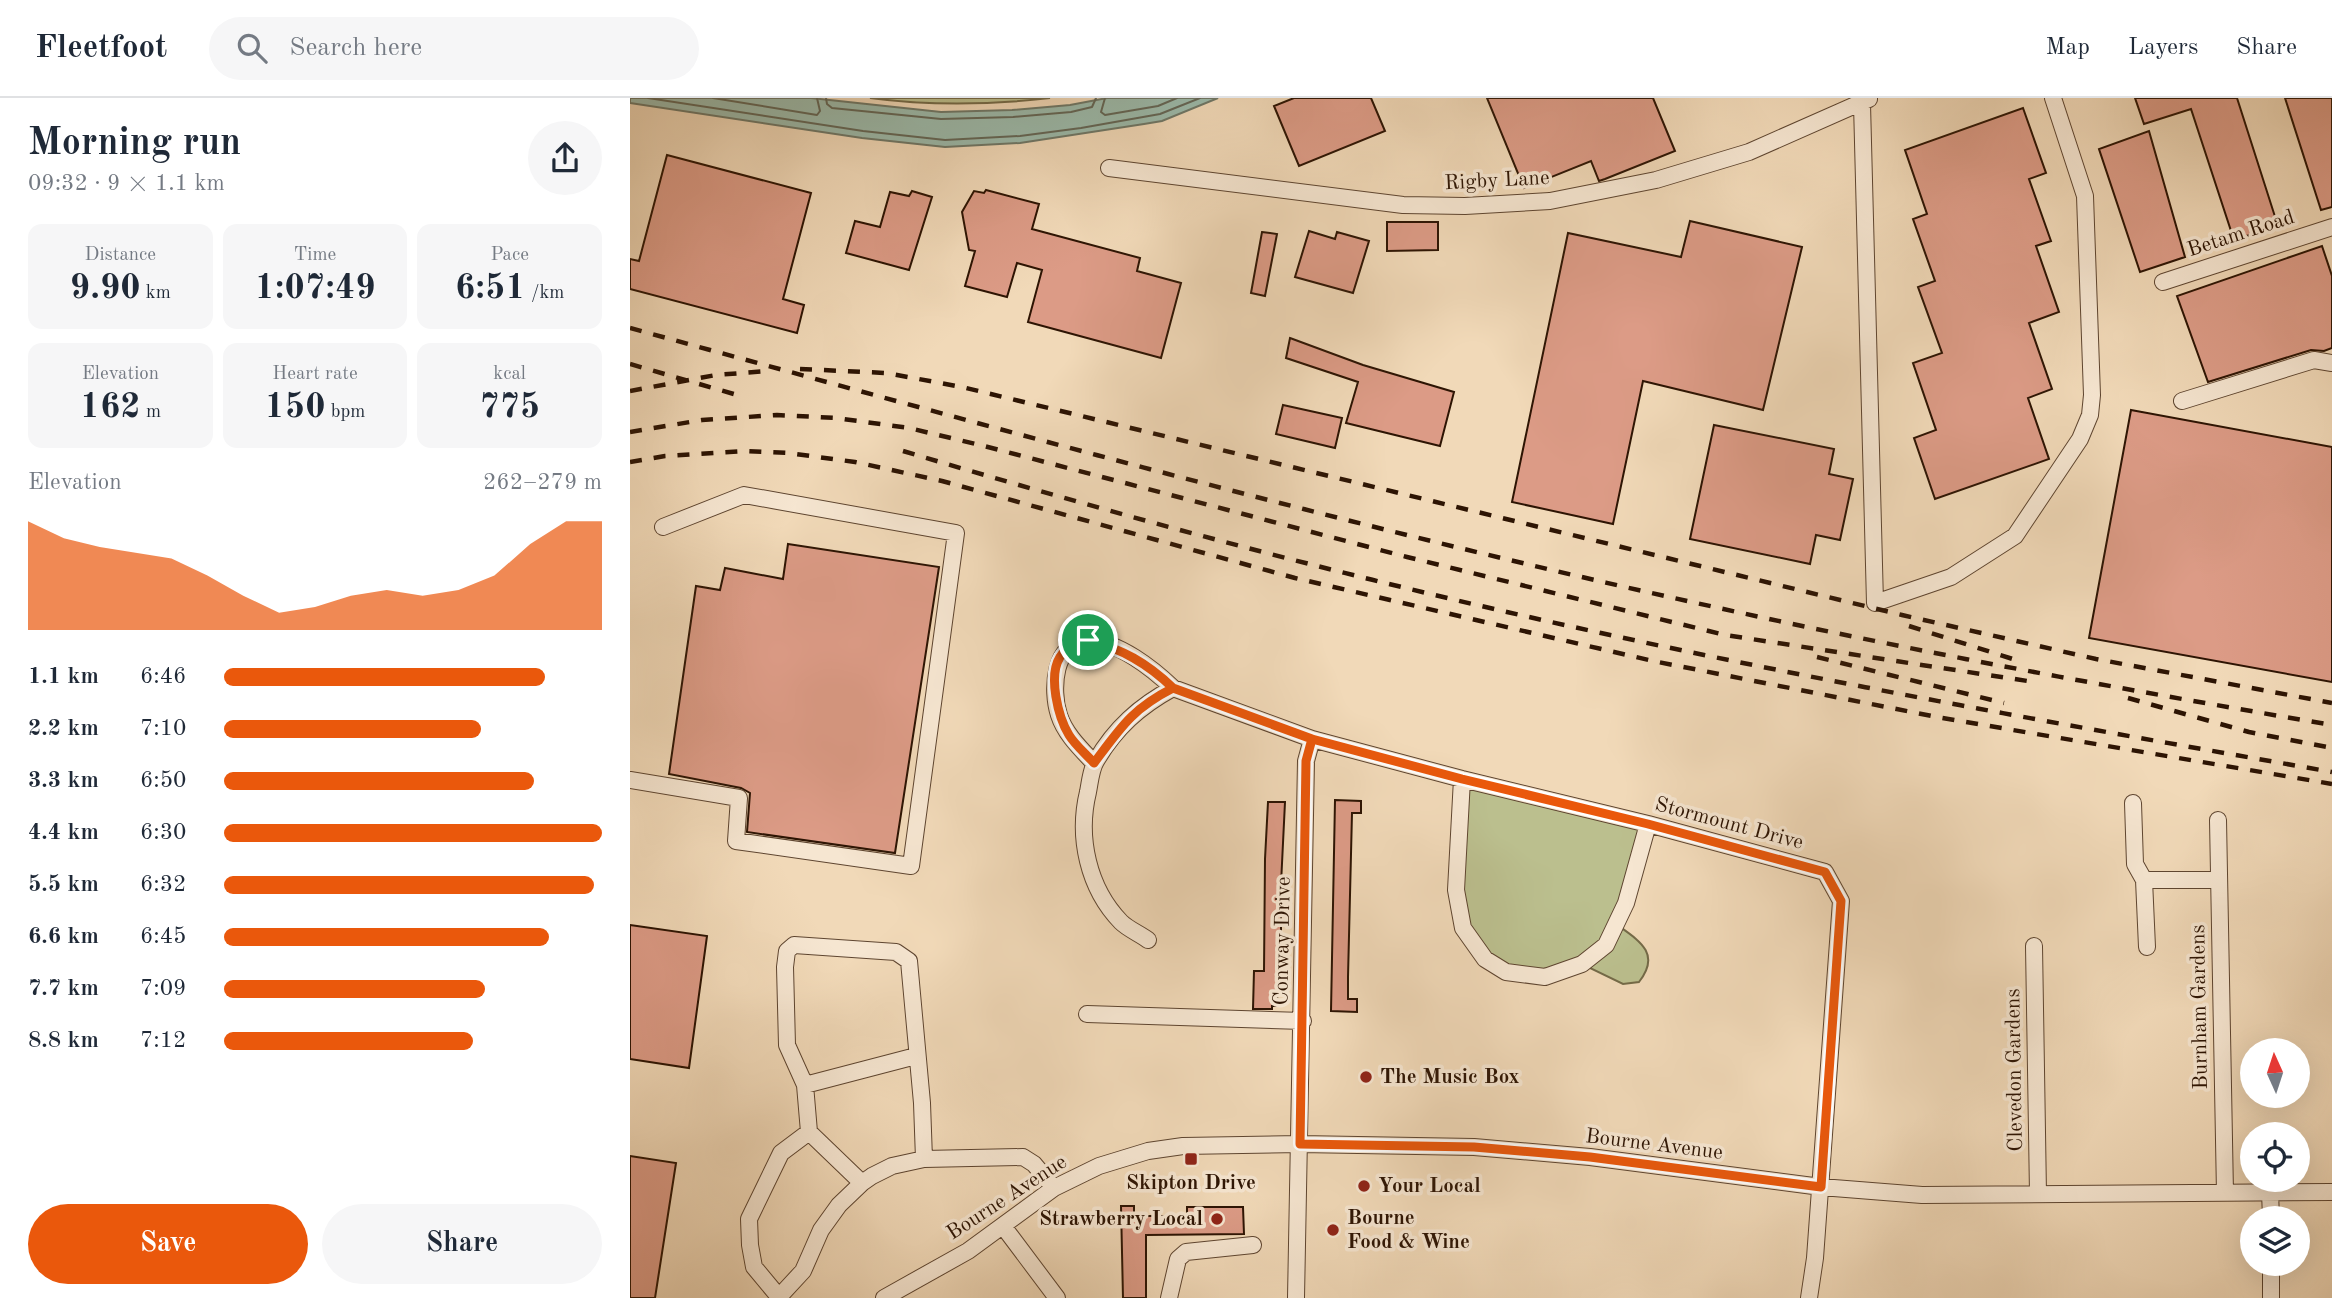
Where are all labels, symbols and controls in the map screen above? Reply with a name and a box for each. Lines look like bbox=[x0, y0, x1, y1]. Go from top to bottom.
search box bbox=[209, 17, 699, 80]
icon: search bbox=[233, 29, 271, 67]
text: Fleetfoot bbox=[35, 32, 167, 65]
text: Search here bbox=[289, 35, 422, 61]
text: Map bbox=[2046, 36, 2090, 60]
text: Layers bbox=[2128, 36, 2198, 60]
text: Share bbox=[2236, 36, 2297, 60]
button: share bbox=[528, 121, 602, 195]
text: Morning run bbox=[28, 125, 241, 163]
street label: Rigby Lane bbox=[1444, 168, 1550, 194]
text: 09:32 · 9 × 1.1 km bbox=[28, 172, 225, 195]
street label: Betam Road bbox=[2185, 207, 2297, 261]
text: Distance bbox=[85, 246, 156, 265]
text: Time bbox=[294, 246, 336, 265]
text: Pace bbox=[490, 246, 529, 265]
text: 9.90 bbox=[70, 271, 141, 306]
text: 1:07:49 bbox=[254, 271, 376, 306]
text: 6:51 bbox=[455, 271, 526, 306]
text: km bbox=[141, 284, 171, 303]
text: /km bbox=[526, 284, 564, 303]
text: Elevation bbox=[82, 365, 159, 384]
text: Heart rate bbox=[272, 365, 358, 384]
text: kcal bbox=[493, 365, 526, 384]
text: 162 bbox=[80, 390, 141, 425]
text: 150 bbox=[265, 390, 325, 425]
text: 775 bbox=[479, 390, 540, 425]
text: m bbox=[141, 403, 161, 422]
text: bpm bbox=[325, 403, 365, 422]
text: Elevation bbox=[28, 471, 122, 494]
text: 262–279 m bbox=[483, 471, 602, 494]
pin bbox=[1058, 610, 1118, 670]
icon: arrive bbox=[1069, 621, 1107, 659]
text: 1.1 km bbox=[28, 665, 99, 688]
text: 6:46 bbox=[140, 665, 186, 688]
text: 2.2 km bbox=[28, 717, 99, 740]
text: 7:10 bbox=[140, 717, 186, 740]
text: 3.3 km bbox=[28, 769, 99, 792]
text: 6:50 bbox=[140, 769, 186, 792]
street label: Stormount Drive bbox=[1653, 794, 1805, 854]
text: 4.4 km bbox=[28, 821, 99, 844]
text: 6:30 bbox=[140, 821, 186, 844]
text: 5.5 km bbox=[28, 873, 99, 896]
text: 6:32 bbox=[140, 873, 186, 896]
street label: Conway Drive bbox=[1271, 876, 1295, 1006]
street label: Burnham Gardens bbox=[2188, 924, 2212, 1090]
text: 6.6 km bbox=[28, 925, 99, 948]
text: 6:45 bbox=[140, 925, 186, 948]
text: 7.7 km bbox=[28, 977, 99, 1000]
text: 7:09 bbox=[140, 977, 186, 1000]
street label: Clevedon Gardens bbox=[2003, 988, 2027, 1152]
text: 8.8 km bbox=[28, 1029, 99, 1052]
text: 7:12 bbox=[140, 1029, 186, 1052]
north arrow bbox=[2240, 1038, 2310, 1108]
map controls bbox=[2240, 1038, 2310, 1276]
place label: The Music Box bbox=[1380, 1067, 1520, 1088]
marker: The Music Box bbox=[1358, 1069, 1374, 1085]
button: locate bbox=[2240, 1122, 2310, 1192]
street label: Bourne Avenue bbox=[1584, 1126, 1724, 1164]
marker: Skipton Drive bbox=[1183, 1151, 1199, 1167]
street label: Bourne Avenue bbox=[943, 1152, 1071, 1244]
place label: Skipton Drive bbox=[1126, 1173, 1256, 1194]
place label: Your Local bbox=[1378, 1176, 1481, 1197]
marker: Your Local bbox=[1356, 1178, 1372, 1194]
button: Save bbox=[28, 1204, 308, 1284]
button: Share bbox=[322, 1204, 602, 1284]
button: layers bbox=[2240, 1206, 2310, 1276]
place label: Bourne Food & Wine bbox=[1347, 1208, 1470, 1253]
place label: Strawberry Local bbox=[1039, 1209, 1203, 1230]
marker: Strawberry Local bbox=[1209, 1211, 1225, 1227]
marker: Bourne Food & Wine bbox=[1325, 1222, 1341, 1238]

